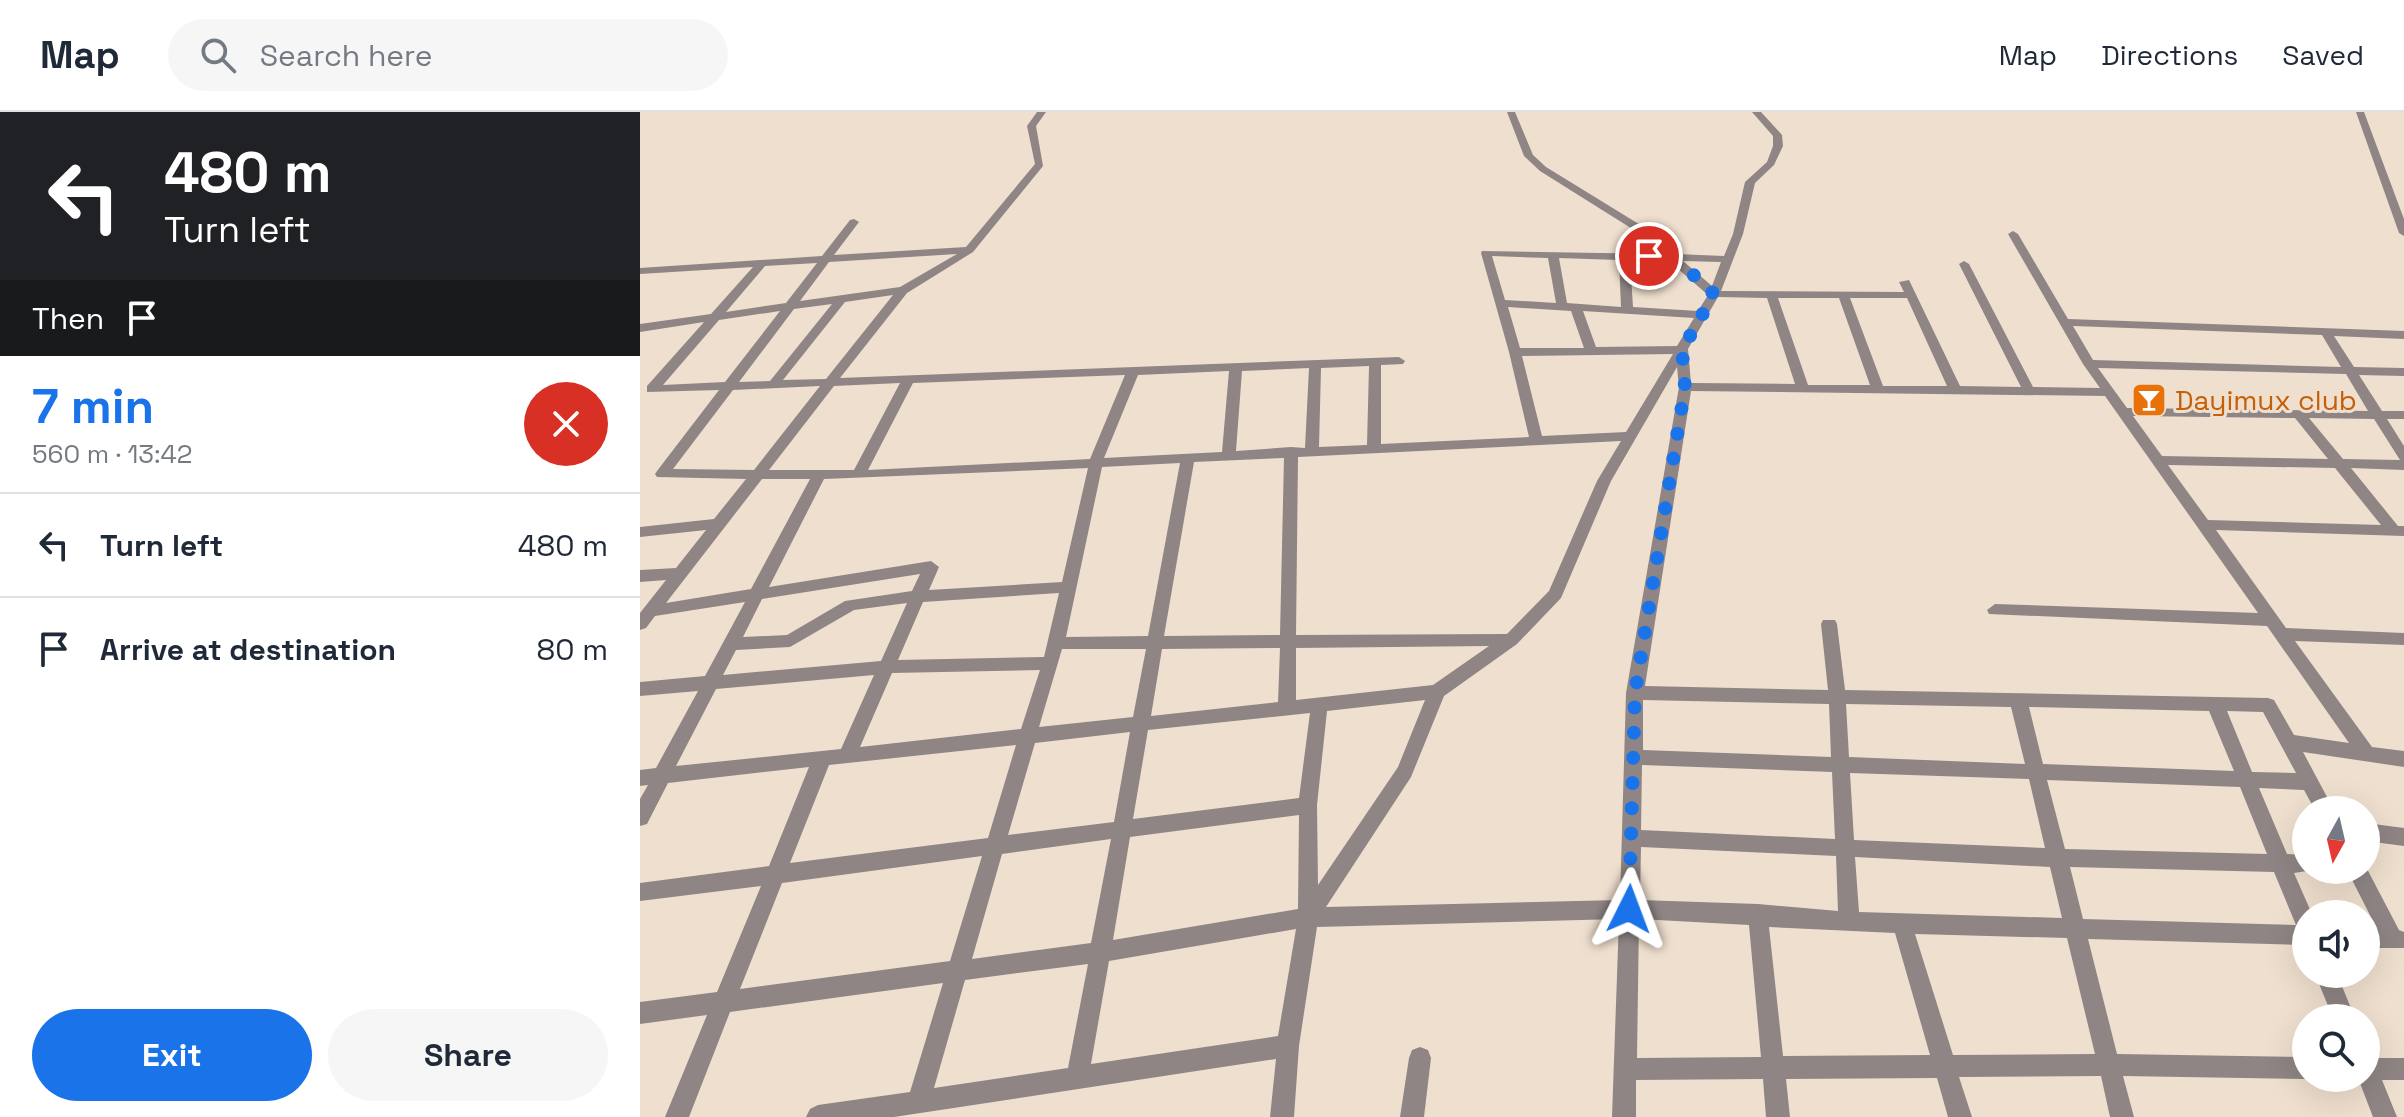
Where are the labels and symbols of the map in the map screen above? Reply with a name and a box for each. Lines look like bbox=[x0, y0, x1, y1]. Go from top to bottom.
pin bbox=[1615, 222, 1683, 290]
bar icon: Dayimux club bbox=[2130, 381, 2168, 419]
place label: Dayimux club bbox=[2175, 382, 2357, 418]
north arrow bbox=[2292, 796, 2380, 884]
position arrow bbox=[1587, 867, 1671, 951]

